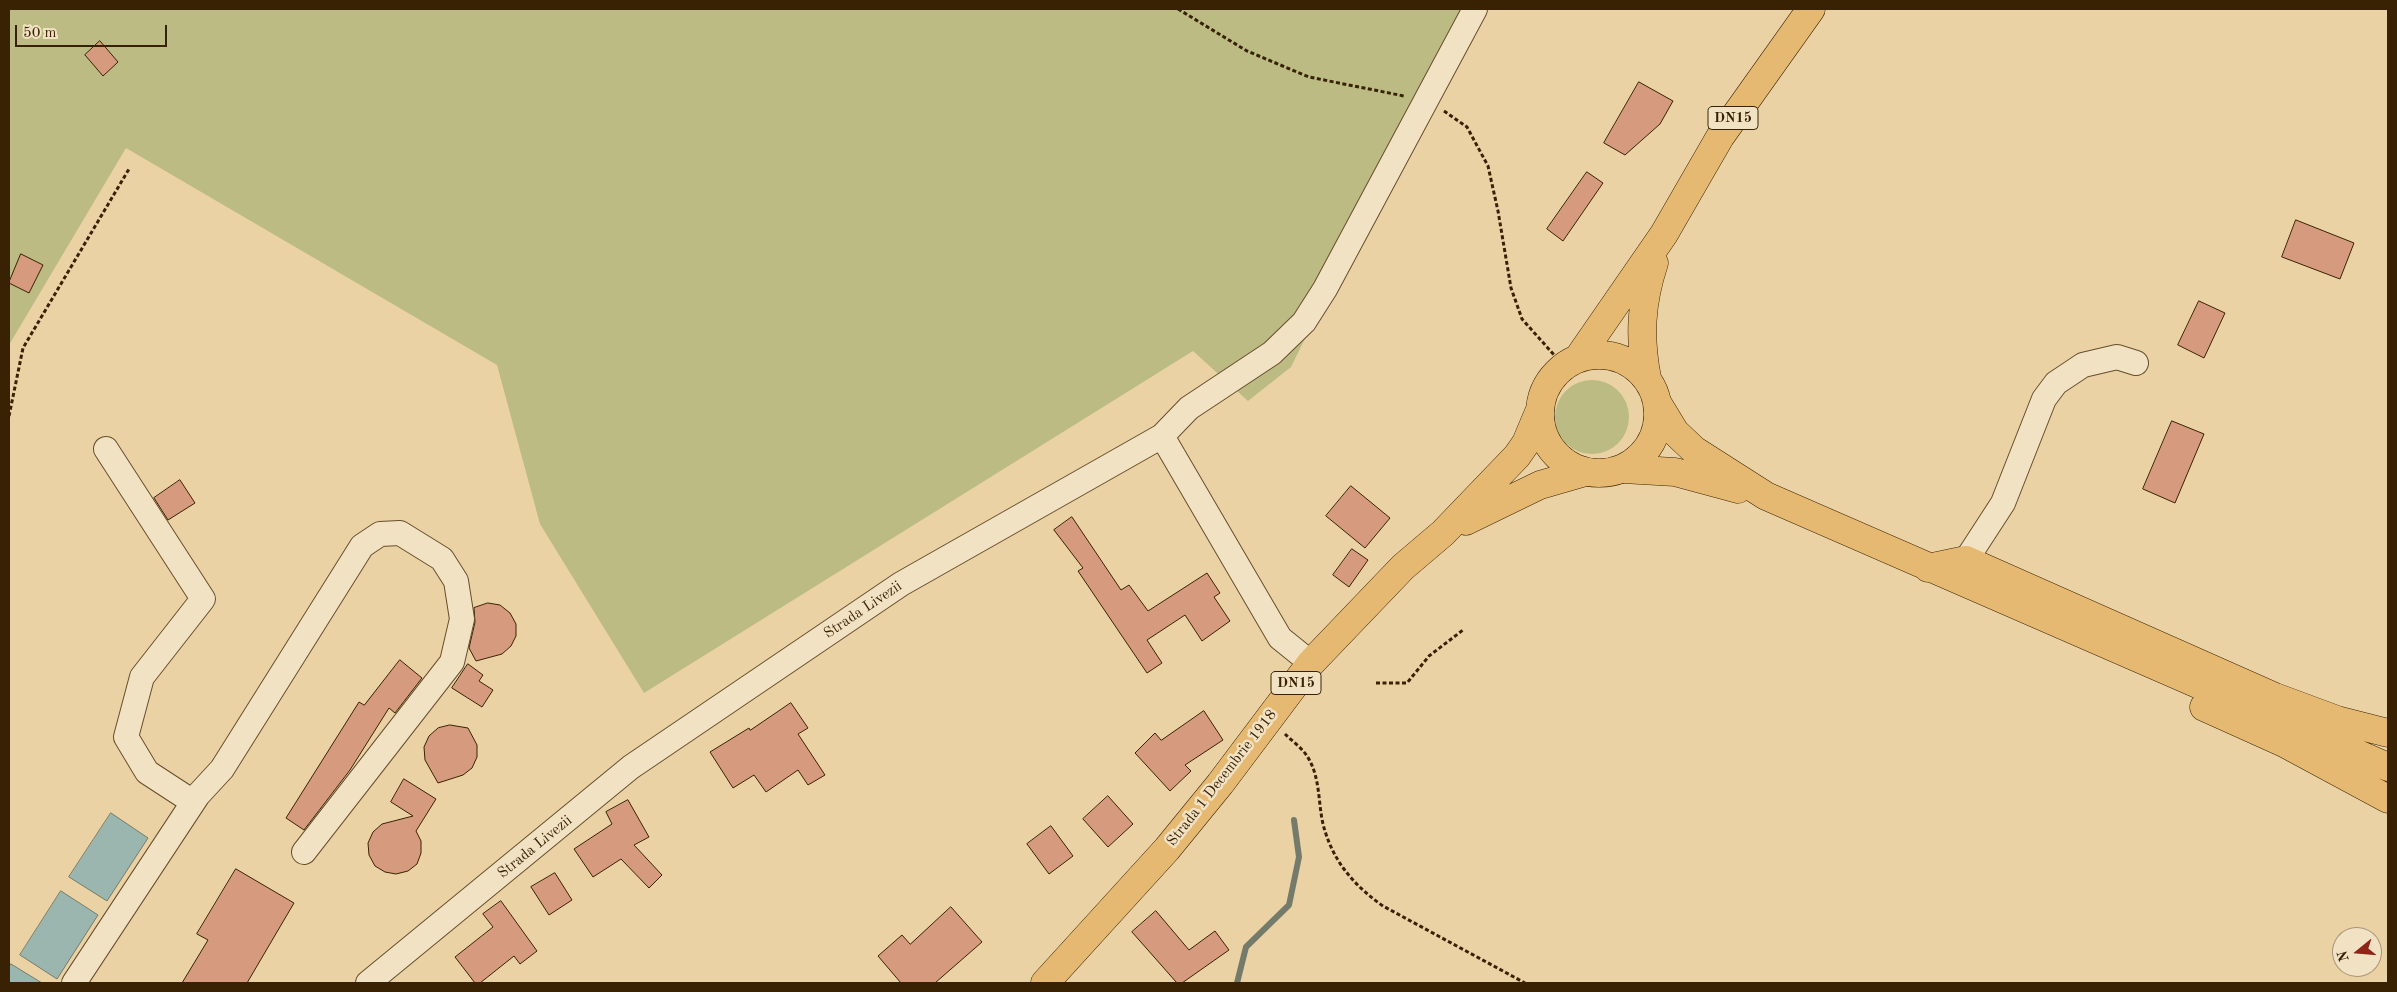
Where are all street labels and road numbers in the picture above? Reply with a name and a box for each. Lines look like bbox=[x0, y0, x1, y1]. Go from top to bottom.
road number: DN15 bbox=[1708, 106, 1758, 130]
street label: Strada Livezii bbox=[820, 577, 906, 643]
road number: DN15 bbox=[1271, 671, 1321, 694]
street label: Strada 1 Decembrie 1918 bbox=[1163, 706, 1281, 850]
street label: Strada Livezii bbox=[494, 812, 576, 882]

